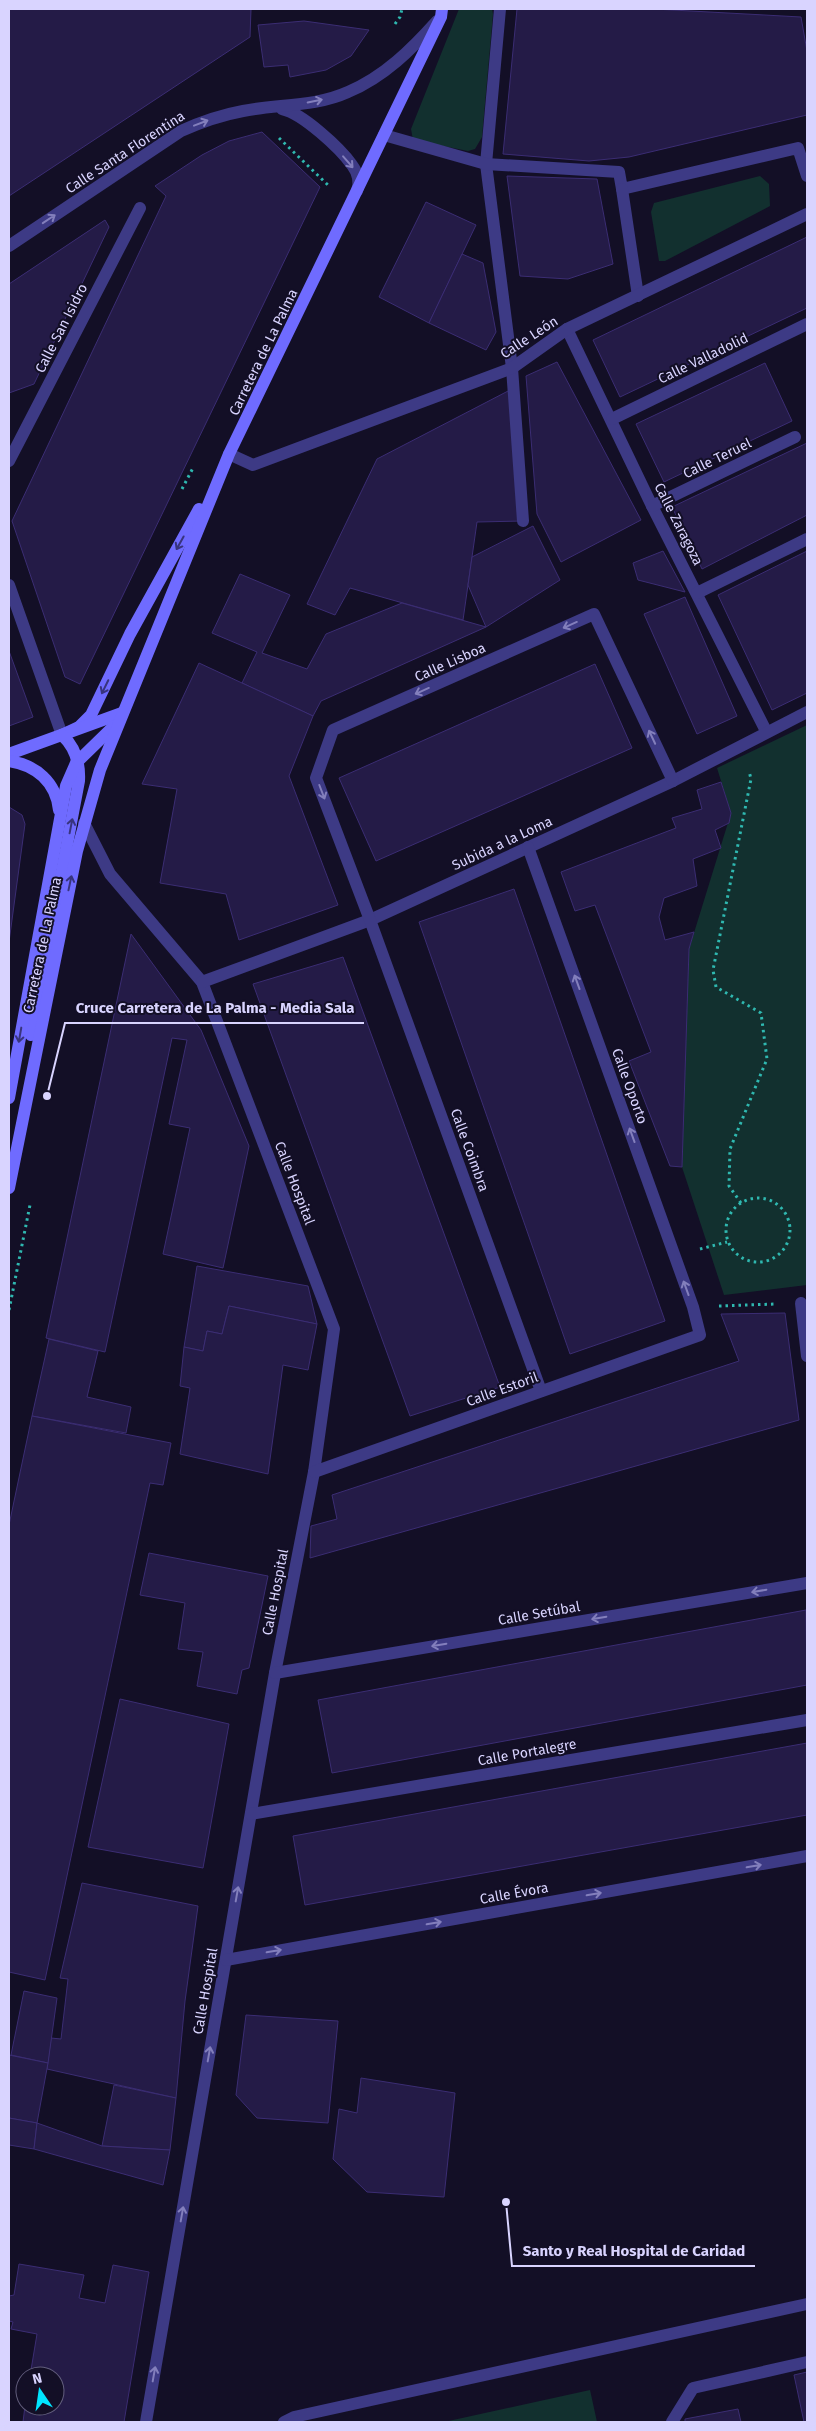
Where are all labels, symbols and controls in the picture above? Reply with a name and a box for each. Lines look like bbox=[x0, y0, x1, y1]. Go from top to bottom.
one-way arrow bbox=[307, 96, 323, 105]
street label: Calle Santa Florentina bbox=[62, 107, 188, 197]
one-way arrow bbox=[193, 118, 208, 127]
one-way arrow bbox=[343, 155, 354, 168]
one-way arrow bbox=[42, 214, 56, 224]
street label: Calle San Isidro bbox=[32, 281, 91, 376]
street label: Carretera de La Palma bbox=[225, 286, 301, 418]
street label: Calle León bbox=[497, 313, 561, 362]
street label: Calle Valladolid bbox=[655, 329, 751, 388]
street label: Calle Teruel bbox=[680, 435, 754, 482]
street label: Calle Zaragoza bbox=[650, 480, 707, 568]
one-way arrow bbox=[175, 535, 185, 550]
one-way arrow bbox=[563, 620, 578, 630]
street label: Calle Lisboa bbox=[412, 639, 488, 686]
one-way arrow bbox=[99, 679, 109, 694]
one-way arrow bbox=[415, 686, 430, 696]
one-way arrow bbox=[647, 730, 656, 745]
one-way arrow bbox=[318, 784, 327, 799]
street label: Subida a la Loma bbox=[449, 813, 555, 874]
one-way arrow bbox=[66, 818, 76, 834]
one-way arrow bbox=[66, 875, 76, 891]
street label: Carretera de La Palma bbox=[20, 876, 65, 1015]
one-way arrow bbox=[572, 975, 581, 990]
callout: Cruce Carretera de La Palma - Media Sala bbox=[65, 993, 364, 1023]
text: Cruce Carretera de La Palma - Media Sala bbox=[76, 999, 354, 1017]
one-way arrow bbox=[15, 1026, 25, 1042]
street label: Calle Oporto bbox=[608, 1046, 651, 1126]
street label: Calle Coimbra bbox=[447, 1106, 492, 1194]
one-way arrow bbox=[626, 1127, 636, 1143]
street label: Calle Hospital bbox=[271, 1139, 318, 1227]
one-way arrow bbox=[681, 1281, 690, 1296]
street label: Calle Estoril bbox=[464, 1369, 540, 1410]
street label: Calle Hospital bbox=[259, 1547, 292, 1637]
one-way arrow bbox=[752, 1587, 768, 1597]
street label: Calle Setúbal bbox=[497, 1598, 581, 1629]
one-way arrow bbox=[591, 1614, 607, 1624]
one-way arrow bbox=[431, 1641, 447, 1651]
street label: Calle Portalegre bbox=[476, 1735, 578, 1770]
one-way arrow bbox=[745, 1860, 761, 1870]
street label: Calle Évora bbox=[478, 1878, 550, 1908]
one-way arrow bbox=[233, 1886, 243, 1902]
one-way arrow bbox=[585, 1889, 601, 1899]
one-way arrow bbox=[425, 1917, 441, 1927]
street label: Calle Hospital bbox=[190, 1946, 221, 2036]
one-way arrow bbox=[265, 1946, 281, 1956]
one-way arrow bbox=[205, 2046, 215, 2062]
one-way arrow bbox=[177, 2206, 187, 2222]
callout: Santo y Real Hospital de Caridad bbox=[512, 2236, 755, 2266]
text: Santo y Real Hospital de Caridad bbox=[523, 2242, 745, 2260]
north arrow bbox=[15, 2366, 65, 2416]
one-way arrow bbox=[149, 2367, 159, 2383]
text: N bbox=[31, 2369, 44, 2388]

